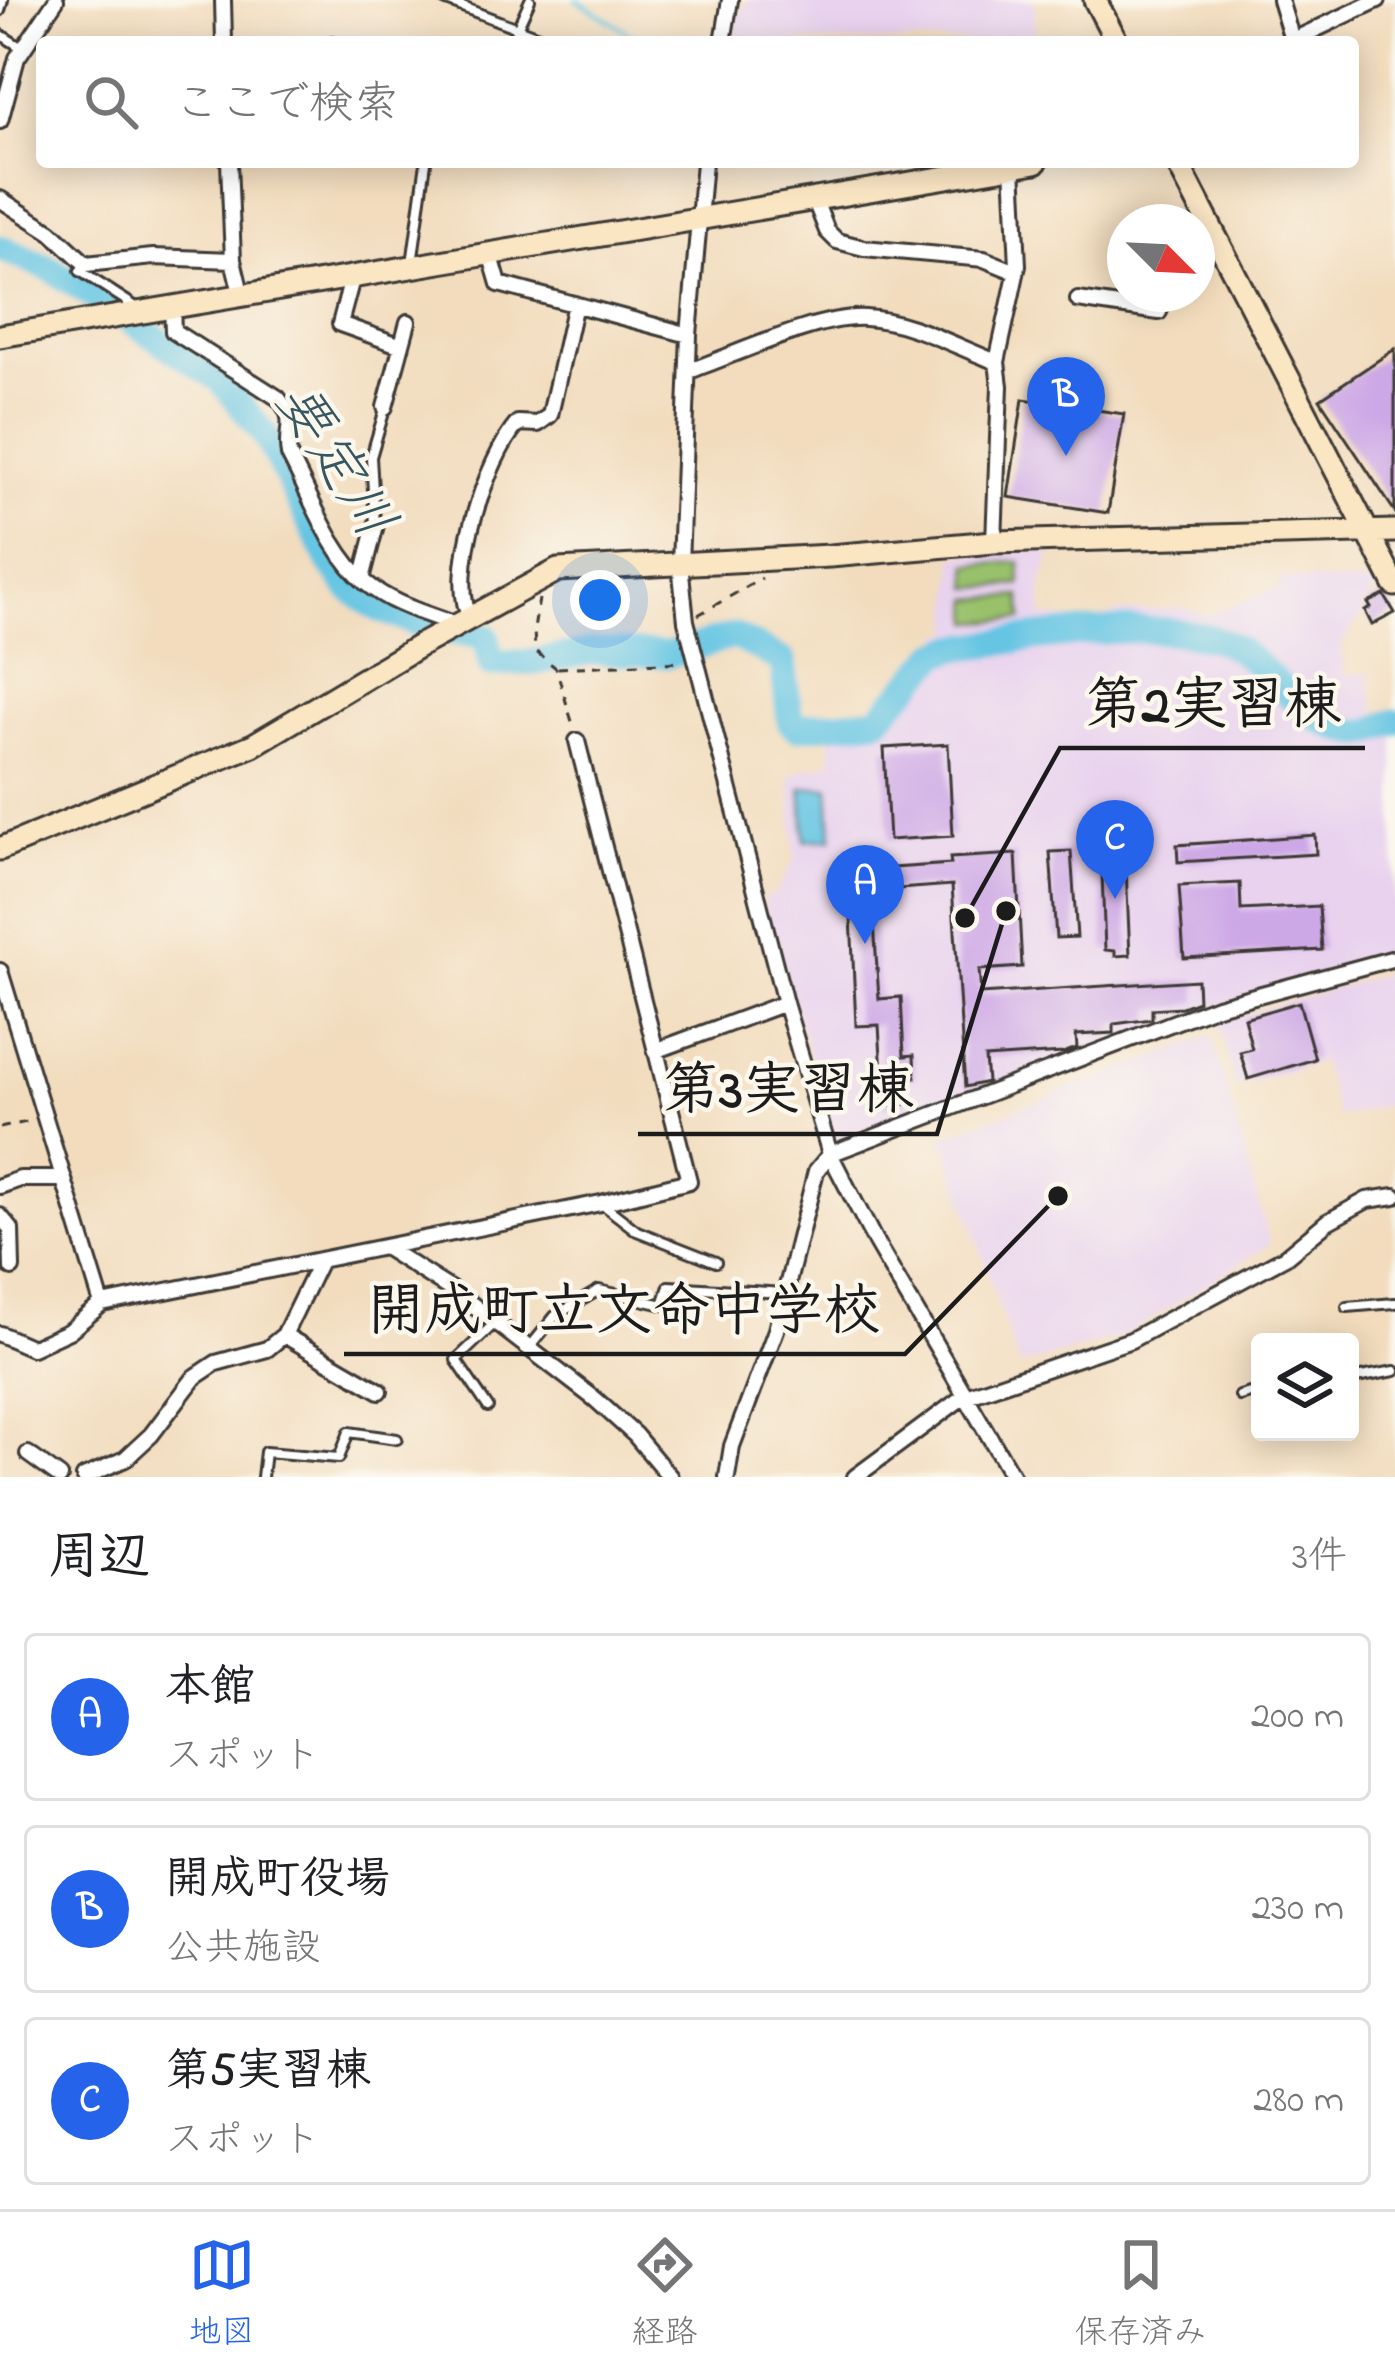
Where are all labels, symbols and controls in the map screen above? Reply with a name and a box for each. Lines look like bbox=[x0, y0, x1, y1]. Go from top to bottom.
search box bbox=[36, 36, 1359, 168]
icon: search bbox=[78, 69, 144, 135]
text: ここで検索 bbox=[174, 73, 399, 139]
north arrow bbox=[1107, 204, 1215, 312]
pin: B bbox=[1027, 357, 1105, 456]
water label: 要定川 bbox=[251, 368, 413, 556]
your location bbox=[570, 570, 630, 630]
callout: 第2実習棟 bbox=[1060, 655, 1365, 748]
text: 第2実習棟 bbox=[1085, 667, 1341, 750]
pin: C bbox=[1076, 800, 1154, 899]
pin: A bbox=[826, 845, 904, 944]
callout: 第3実習棟 bbox=[638, 1041, 937, 1134]
text: 第3実習棟 bbox=[662, 1052, 914, 1135]
callout: 開成町立文命中学校 bbox=[344, 1261, 905, 1354]
text: 開成町立文命中学校 bbox=[368, 1273, 881, 1356]
map controls bbox=[1251, 1333, 1359, 1441]
button: layers bbox=[1251, 1333, 1359, 1441]
text: 周辺 bbox=[48, 1522, 150, 1597]
text: 3件 bbox=[1292, 1530, 1347, 1587]
text: 本館 bbox=[165, 1656, 255, 1722]
text: A bbox=[78, 1689, 102, 1746]
text: 200 m bbox=[1251, 1689, 1344, 1746]
text: スポット bbox=[165, 1729, 321, 1786]
text: 開成町役場 bbox=[165, 1848, 390, 1914]
text: B bbox=[77, 1881, 103, 1938]
text: 230 m bbox=[1252, 1881, 1344, 1938]
text: 公共施設 bbox=[165, 1921, 321, 1978]
text: 第5実習棟 bbox=[165, 2040, 371, 2106]
text: C bbox=[79, 2073, 101, 2130]
text: 280 m bbox=[1253, 2073, 1344, 2130]
text: スポット bbox=[165, 2113, 321, 2170]
tab: 地図 bbox=[189, 2232, 255, 2358]
tab: 経路 bbox=[632, 2232, 698, 2358]
tab: 保存済み bbox=[1075, 2232, 1207, 2358]

